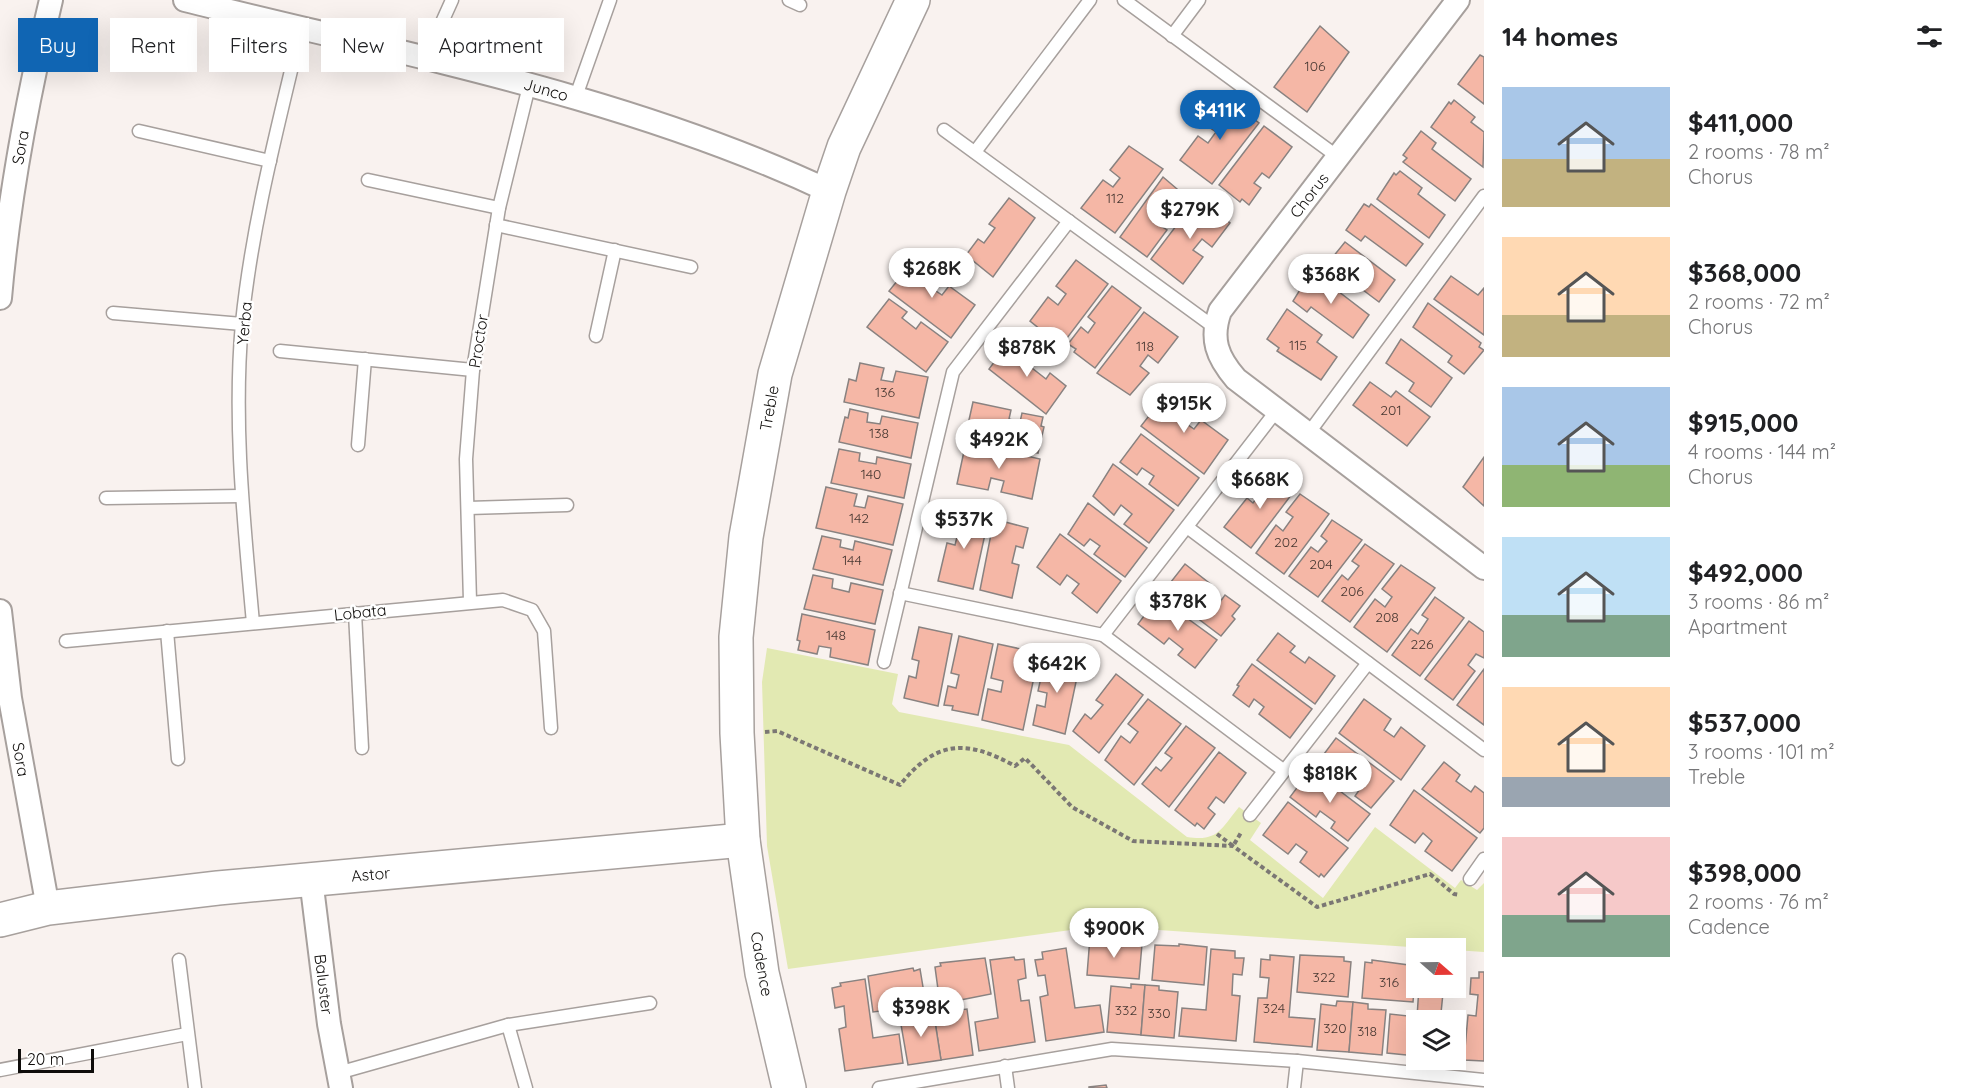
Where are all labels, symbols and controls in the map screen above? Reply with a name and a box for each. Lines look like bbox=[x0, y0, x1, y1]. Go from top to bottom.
chip: Buy bbox=[18, 18, 98, 72]
chip: Rent bbox=[110, 18, 197, 72]
chip: Filters bbox=[209, 18, 309, 72]
chip: New bbox=[321, 18, 406, 72]
chip: Apartment bbox=[418, 18, 564, 72]
text: 14 homes bbox=[1502, 20, 1618, 53]
icon: filters bbox=[1913, 20, 1946, 53]
house number: 106 bbox=[1304, 57, 1326, 75]
street label: Junco bbox=[522, 74, 571, 105]
pin: $411K bbox=[1178, 90, 1262, 141]
text: $411K bbox=[1194, 97, 1246, 122]
text: $411,000 bbox=[1688, 106, 1793, 139]
icon: home bbox=[1550, 111, 1622, 183]
street label: Sora bbox=[7, 129, 33, 166]
text: 2 rooms · 78 m² bbox=[1688, 139, 1830, 164]
text: Chorus bbox=[1688, 164, 1753, 189]
street label: Chorus bbox=[1285, 168, 1333, 222]
house number: 112 bbox=[1106, 189, 1124, 207]
pin: $279K bbox=[1148, 189, 1232, 240]
text: $279K bbox=[1161, 196, 1219, 221]
pin: $268K bbox=[890, 248, 974, 299]
pin: $368K bbox=[1289, 254, 1373, 305]
text: $268K bbox=[903, 255, 961, 280]
text: $368,000 bbox=[1688, 256, 1801, 289]
text: $368K bbox=[1302, 261, 1360, 286]
icon: home bbox=[1550, 261, 1622, 333]
text: 2 rooms · 72 m² bbox=[1688, 289, 1830, 314]
street label: Yerba bbox=[232, 301, 256, 345]
street label: Proctor bbox=[464, 313, 492, 369]
text: Chorus bbox=[1688, 314, 1753, 339]
pin: $878K bbox=[985, 327, 1069, 378]
text: $878K bbox=[998, 334, 1056, 359]
house number: 115 bbox=[1289, 336, 1307, 354]
house number: 118 bbox=[1136, 337, 1154, 355]
house number: 136 bbox=[875, 383, 895, 401]
pin: $915K bbox=[1142, 383, 1226, 434]
street label: Treble bbox=[755, 384, 783, 432]
text: $915K bbox=[1156, 390, 1212, 415]
house number: 201 bbox=[1380, 401, 1402, 419]
text: $915,000 bbox=[1688, 406, 1798, 439]
icon: home bbox=[1550, 411, 1622, 483]
pin: $492K bbox=[957, 419, 1041, 470]
house number: 138 bbox=[869, 424, 889, 442]
text: $492K bbox=[969, 426, 1029, 451]
text: 4 rooms · 144 m² bbox=[1688, 439, 1836, 464]
pin: $668K bbox=[1218, 459, 1302, 510]
text: Chorus bbox=[1688, 464, 1753, 489]
house number: 140 bbox=[861, 465, 881, 483]
text: $668K bbox=[1231, 466, 1289, 491]
pin: $537K bbox=[922, 499, 1006, 550]
text: $537K bbox=[935, 506, 993, 531]
house number: 142 bbox=[849, 509, 869, 527]
house number: 202 bbox=[1274, 533, 1298, 551]
house number: 144 bbox=[842, 551, 862, 569]
house number: 204 bbox=[1309, 555, 1333, 573]
text: $492,000 bbox=[1688, 556, 1803, 589]
icon: home bbox=[1550, 561, 1622, 633]
pin: $378K bbox=[1136, 581, 1220, 632]
house number: 206 bbox=[1340, 582, 1364, 600]
text: $378K bbox=[1149, 588, 1207, 613]
text: 3 rooms · 86 m² bbox=[1688, 589, 1829, 614]
street label: Lobata bbox=[333, 599, 387, 625]
house number: 208 bbox=[1375, 608, 1399, 626]
text: Apartment bbox=[1688, 614, 1788, 639]
house number: 148 bbox=[826, 626, 846, 644]
house number: 226 bbox=[1410, 635, 1434, 653]
pin: $642K bbox=[1015, 643, 1099, 694]
text: $642K bbox=[1027, 650, 1087, 675]
text: $537,000 bbox=[1688, 706, 1801, 739]
icon: home bbox=[1550, 711, 1622, 783]
text: 3 rooms · 101 m² bbox=[1688, 739, 1835, 764]
street label: Sora bbox=[8, 741, 34, 778]
pin: $818K bbox=[1288, 753, 1372, 804]
text: $818K bbox=[1303, 760, 1357, 785]
text: Treble bbox=[1688, 764, 1745, 789]
text: $398,000 bbox=[1688, 856, 1802, 889]
icon: home bbox=[1550, 861, 1622, 933]
street label: Astor bbox=[350, 862, 391, 886]
text: 2 rooms · 76 m² bbox=[1688, 889, 1829, 914]
pin: $900K bbox=[1072, 908, 1156, 959]
text: Cadence bbox=[1688, 914, 1770, 939]
text: $900K bbox=[1084, 915, 1144, 940]
street label: Cadence bbox=[746, 930, 778, 998]
north arrow bbox=[1406, 938, 1466, 998]
map controls bbox=[1406, 938, 1466, 1070]
street label: Baluster bbox=[310, 953, 338, 1016]
house number: 322 bbox=[1313, 968, 1336, 986]
house number: 316 bbox=[1379, 973, 1399, 991]
pin: $398K bbox=[879, 987, 963, 1038]
text: $398K bbox=[892, 994, 950, 1019]
house number: 324 bbox=[1263, 999, 1285, 1017]
house number: 332 bbox=[1115, 1001, 1137, 1019]
house number: 330 bbox=[1147, 1004, 1171, 1022]
button: layers bbox=[1406, 1010, 1466, 1070]
house number: 320 bbox=[1323, 1019, 1347, 1037]
house number: 318 bbox=[1357, 1022, 1377, 1040]
scale bar bbox=[18, 1046, 94, 1074]
text: 20 m bbox=[27, 1049, 64, 1069]

